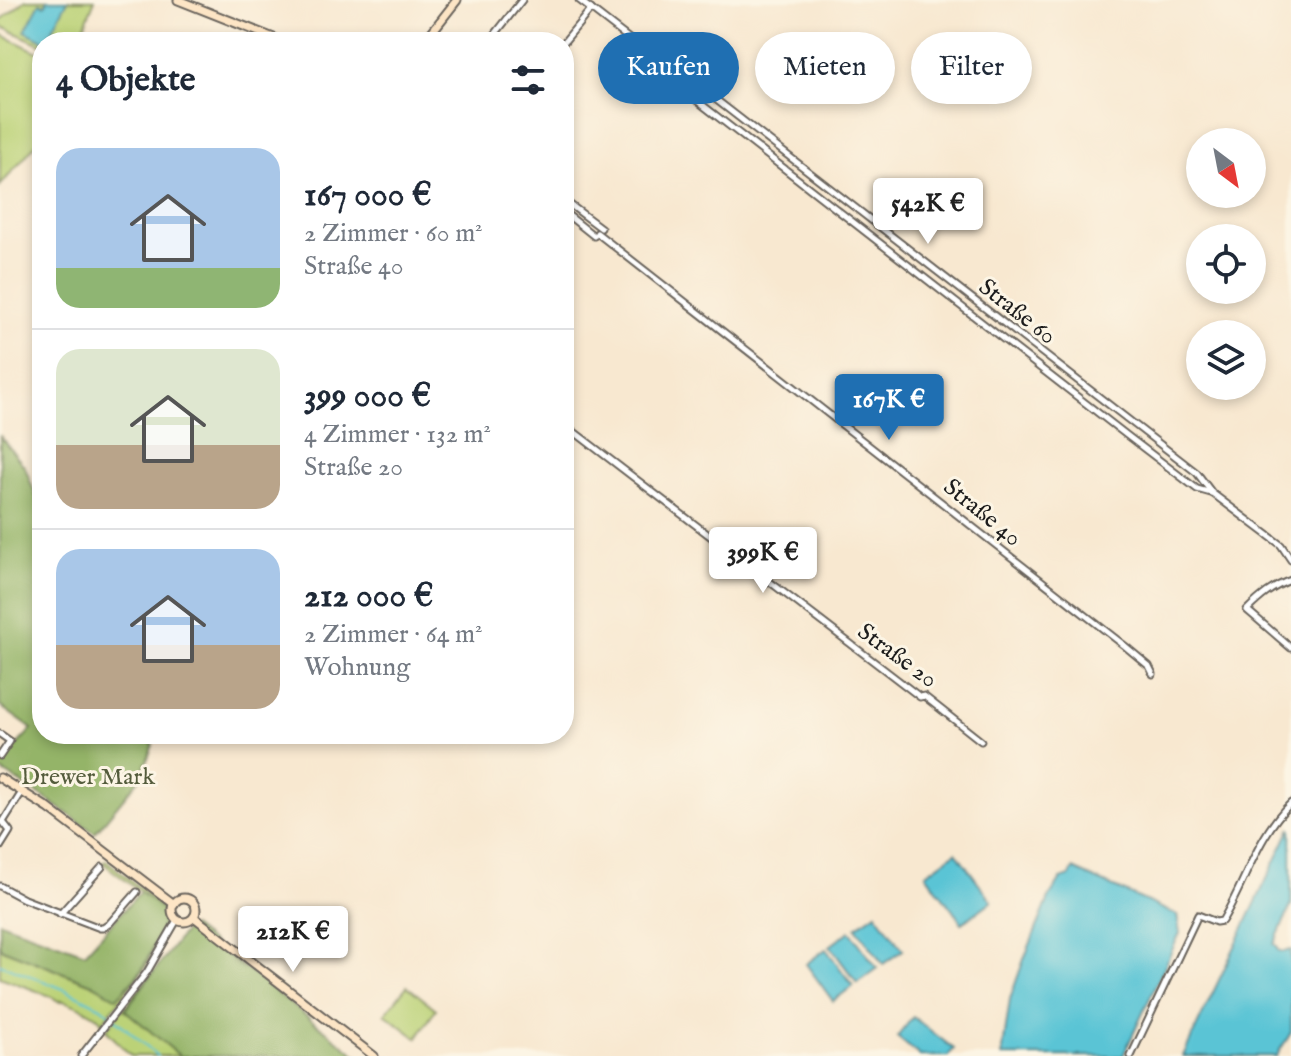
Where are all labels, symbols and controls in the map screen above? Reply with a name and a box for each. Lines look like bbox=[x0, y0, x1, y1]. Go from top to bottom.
chip: Kaufen bbox=[598, 32, 739, 104]
chip: Mieten bbox=[755, 32, 895, 104]
chip: Filter bbox=[911, 32, 1032, 104]
icon: filters bbox=[506, 58, 550, 102]
text: 4 Objekte bbox=[56, 59, 195, 102]
north arrow bbox=[1186, 128, 1266, 208]
map controls bbox=[1186, 128, 1266, 400]
text: 167 000 € bbox=[304, 174, 432, 217]
pin: 542K € bbox=[863, 178, 993, 246]
icon: home bbox=[120, 180, 216, 276]
text: 542K € bbox=[891, 187, 965, 220]
text: 2 Zimmer · 60 m² bbox=[304, 217, 482, 250]
button: locate bbox=[1186, 224, 1266, 304]
text: Straße 40 bbox=[304, 250, 404, 283]
street label: Straße 60 bbox=[972, 272, 1062, 352]
button: layers bbox=[1186, 320, 1266, 400]
pin: 167K € bbox=[824, 374, 954, 442]
text: 399 000 € bbox=[304, 375, 431, 418]
icon: home bbox=[120, 381, 216, 477]
text: 167K € bbox=[853, 383, 925, 416]
text: 4 Zimmer · 132 m² bbox=[304, 418, 491, 451]
text: Straße 20 bbox=[304, 451, 403, 484]
street label: Straße 40 bbox=[937, 472, 1028, 554]
pin: 399K € bbox=[698, 527, 828, 595]
text: 399K € bbox=[727, 536, 799, 569]
text: 212 000 € bbox=[304, 575, 433, 618]
icon: home bbox=[120, 581, 216, 677]
street label: Straße 20 bbox=[851, 617, 943, 696]
text: 2 Zimmer · 64 m² bbox=[304, 618, 482, 651]
text: Wohnung bbox=[304, 651, 410, 684]
park label: Drewer Mark bbox=[21, 762, 155, 793]
pin: 212K € bbox=[228, 906, 358, 974]
text: 212K € bbox=[256, 915, 330, 948]

